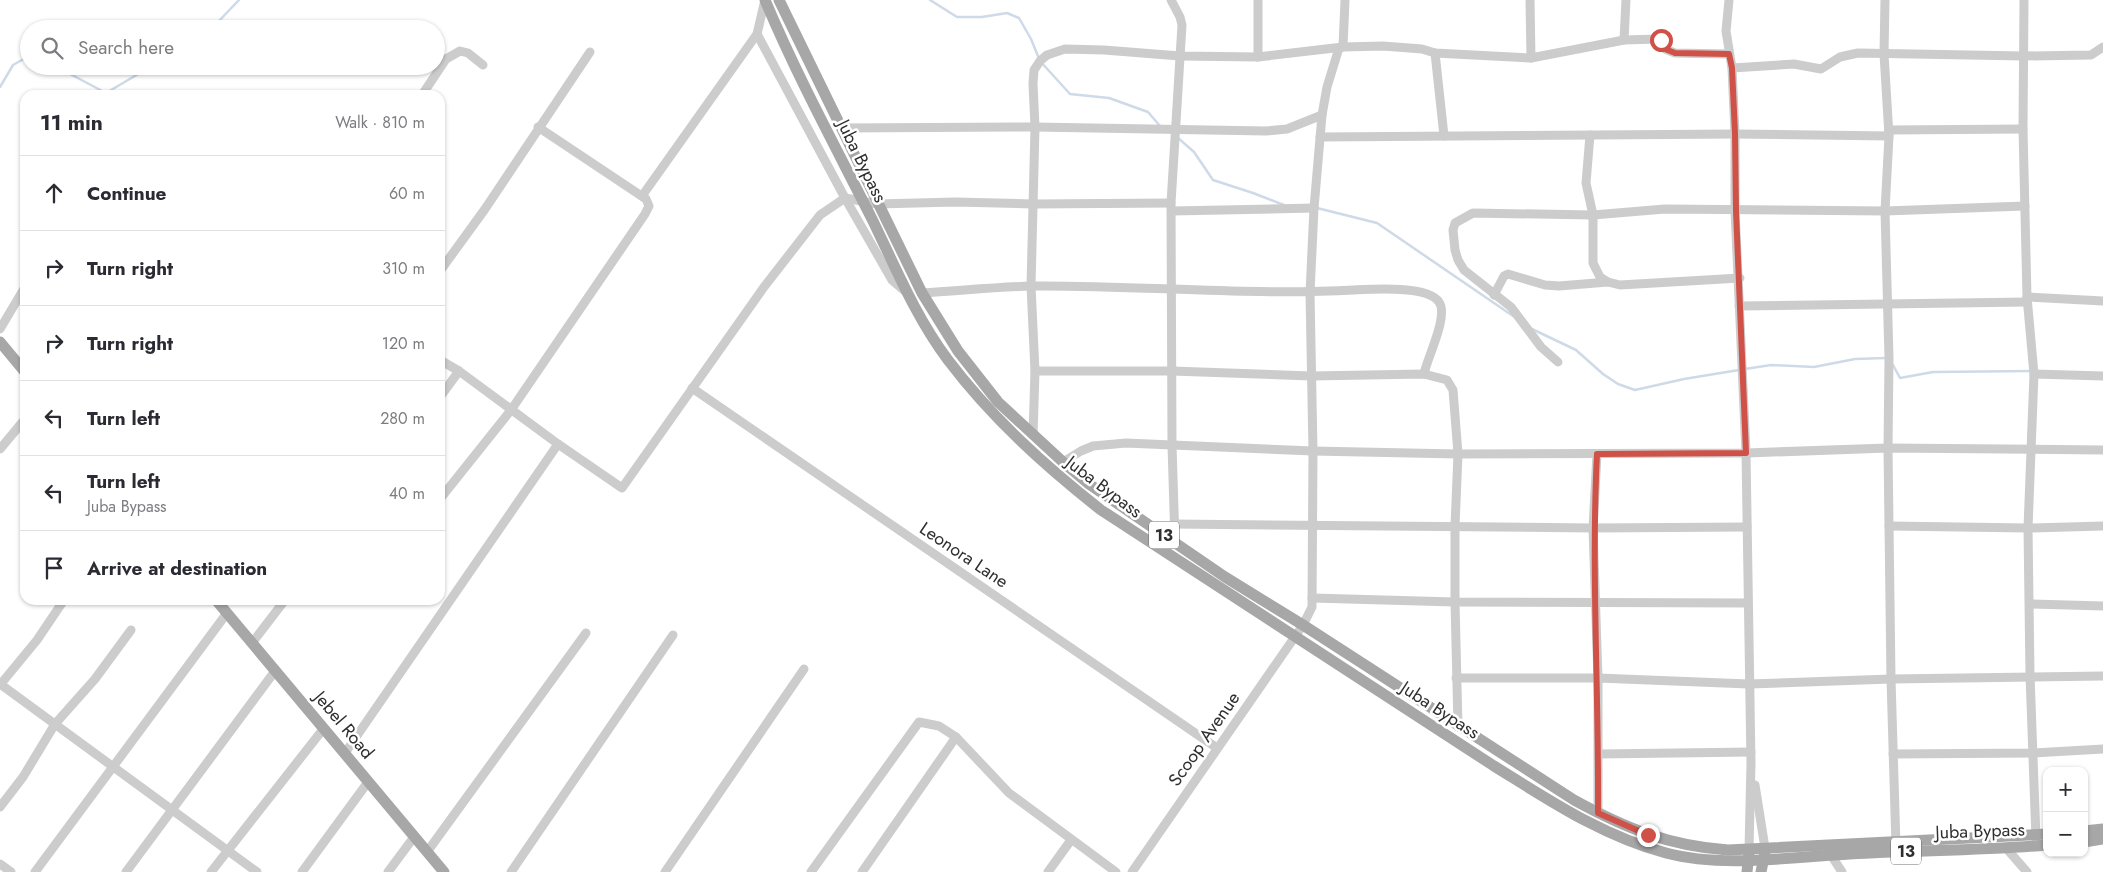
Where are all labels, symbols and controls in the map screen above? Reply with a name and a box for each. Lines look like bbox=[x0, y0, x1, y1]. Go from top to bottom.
search box bbox=[20, 20, 445, 75]
route start bbox=[1650, 29, 1673, 52]
icon: search bbox=[38, 34, 66, 62]
text: Search here bbox=[78, 34, 174, 61]
text: 11 min bbox=[40, 108, 103, 138]
text: Walk · 810 m bbox=[335, 111, 425, 134]
street label: Juba Bypass bbox=[830, 113, 893, 207]
icon: ahead bbox=[40, 179, 68, 207]
text: Continue bbox=[87, 180, 166, 207]
text: 60 m bbox=[389, 182, 425, 205]
icon: right bbox=[40, 254, 68, 282]
text: Turn right bbox=[87, 255, 173, 282]
text: 310 m bbox=[382, 257, 425, 280]
icon: right bbox=[40, 329, 68, 357]
text: Turn right bbox=[87, 330, 173, 357]
text: 120 m bbox=[382, 332, 425, 355]
icon: left bbox=[40, 404, 68, 432]
text: Turn left bbox=[87, 405, 160, 432]
text: 280 m bbox=[380, 407, 425, 430]
street label: Juba Bypass bbox=[1059, 448, 1148, 524]
text: Turn left bbox=[87, 468, 160, 495]
icon: left bbox=[40, 479, 68, 507]
text: 40 m bbox=[389, 482, 425, 505]
text: Juba Bypass bbox=[87, 495, 167, 518]
street label: Leonora Lane bbox=[914, 516, 1014, 594]
road number: 13 bbox=[1149, 522, 1179, 548]
icon: arrive bbox=[40, 554, 68, 582]
text: Arrive at destination bbox=[87, 555, 267, 582]
street label: Juba Bypass bbox=[1394, 674, 1485, 745]
street label: Jebel Road bbox=[307, 684, 380, 765]
street label: Scoop Avenue bbox=[1162, 687, 1246, 791]
map controls bbox=[2043, 767, 2088, 857]
button: + bbox=[2043, 767, 2088, 812]
button: − bbox=[2043, 812, 2088, 857]
street label: Juba Bypass bbox=[1933, 816, 2025, 846]
route end bbox=[1637, 824, 1660, 847]
road number: 13 bbox=[1891, 838, 1921, 864]

